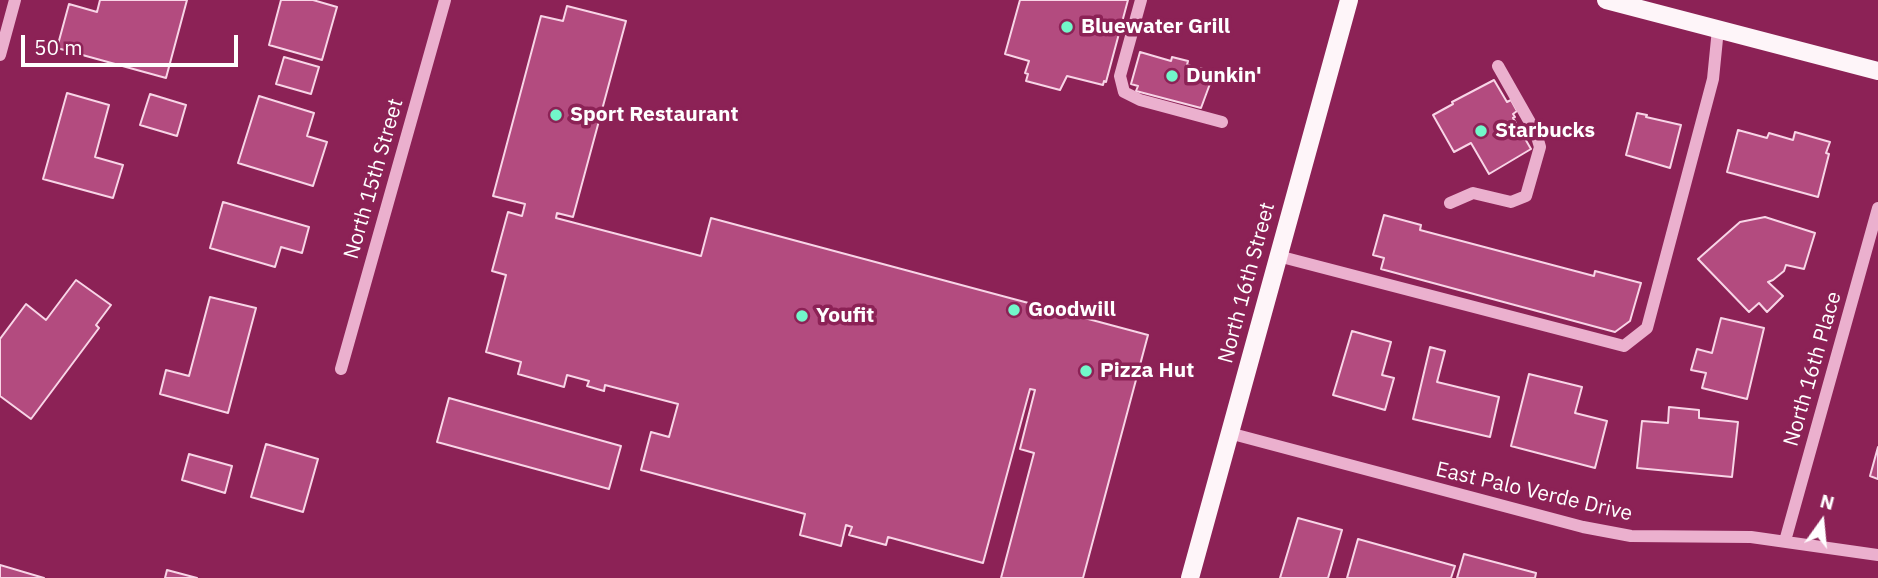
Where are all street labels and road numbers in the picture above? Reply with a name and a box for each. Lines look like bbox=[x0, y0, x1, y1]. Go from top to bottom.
street label: North 15th Street bbox=[339, 96, 409, 262]
street label: North 16th Street bbox=[1213, 200, 1281, 366]
street label: North 16th Place bbox=[1779, 289, 1847, 449]
street label: East Palo Verde Drive bbox=[1433, 457, 1635, 527]

